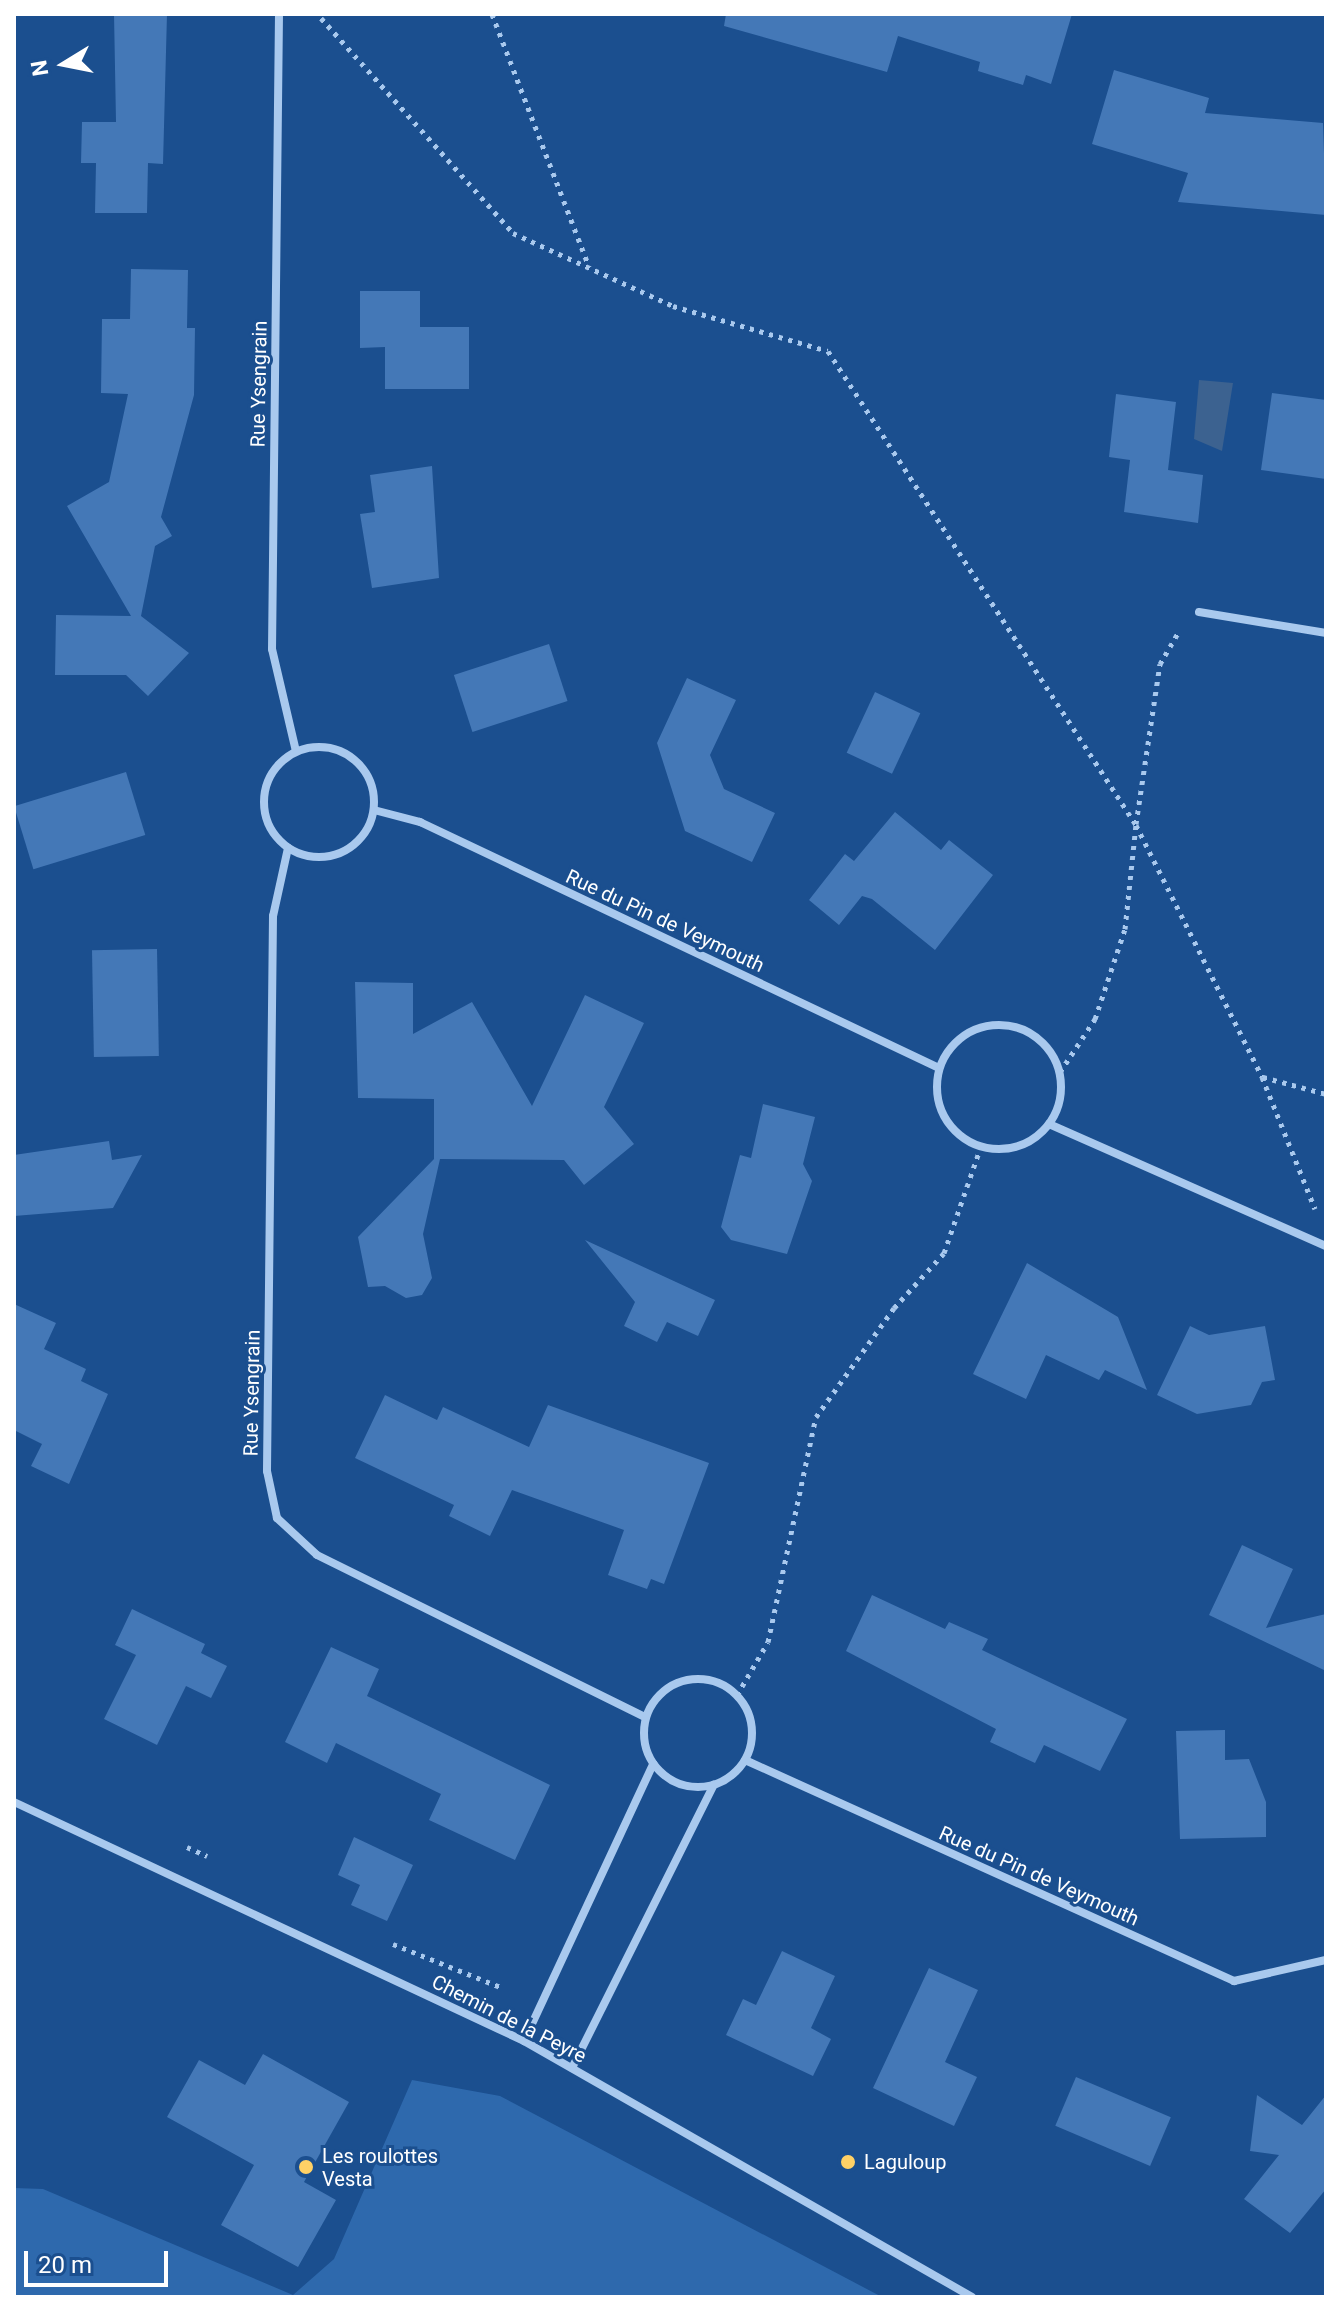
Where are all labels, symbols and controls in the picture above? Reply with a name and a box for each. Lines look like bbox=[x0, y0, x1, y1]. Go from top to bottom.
north arrow bbox=[24, 24, 104, 104]
text: N bbox=[26, 58, 54, 78]
street label: Rue Ysengrain bbox=[246, 320, 272, 448]
street label: Rue du Pin de Veymouth bbox=[562, 864, 768, 978]
street label: Rue Ysengrain bbox=[239, 1329, 265, 1457]
street label: Rue du Pin de Veymouth bbox=[935, 1821, 1143, 1931]
street label: Chemin de la Peyre bbox=[428, 1970, 590, 2068]
place label: Les roulottes Vesta bbox=[322, 2144, 438, 2191]
place label: Laguloup bbox=[864, 2150, 946, 2174]
marker: Laguloup bbox=[839, 2153, 857, 2171]
marker: Les roulottes Vesta bbox=[297, 2158, 315, 2176]
scale bar bbox=[28, 2235, 172, 2285]
text: 20 m bbox=[38, 2251, 92, 2279]

